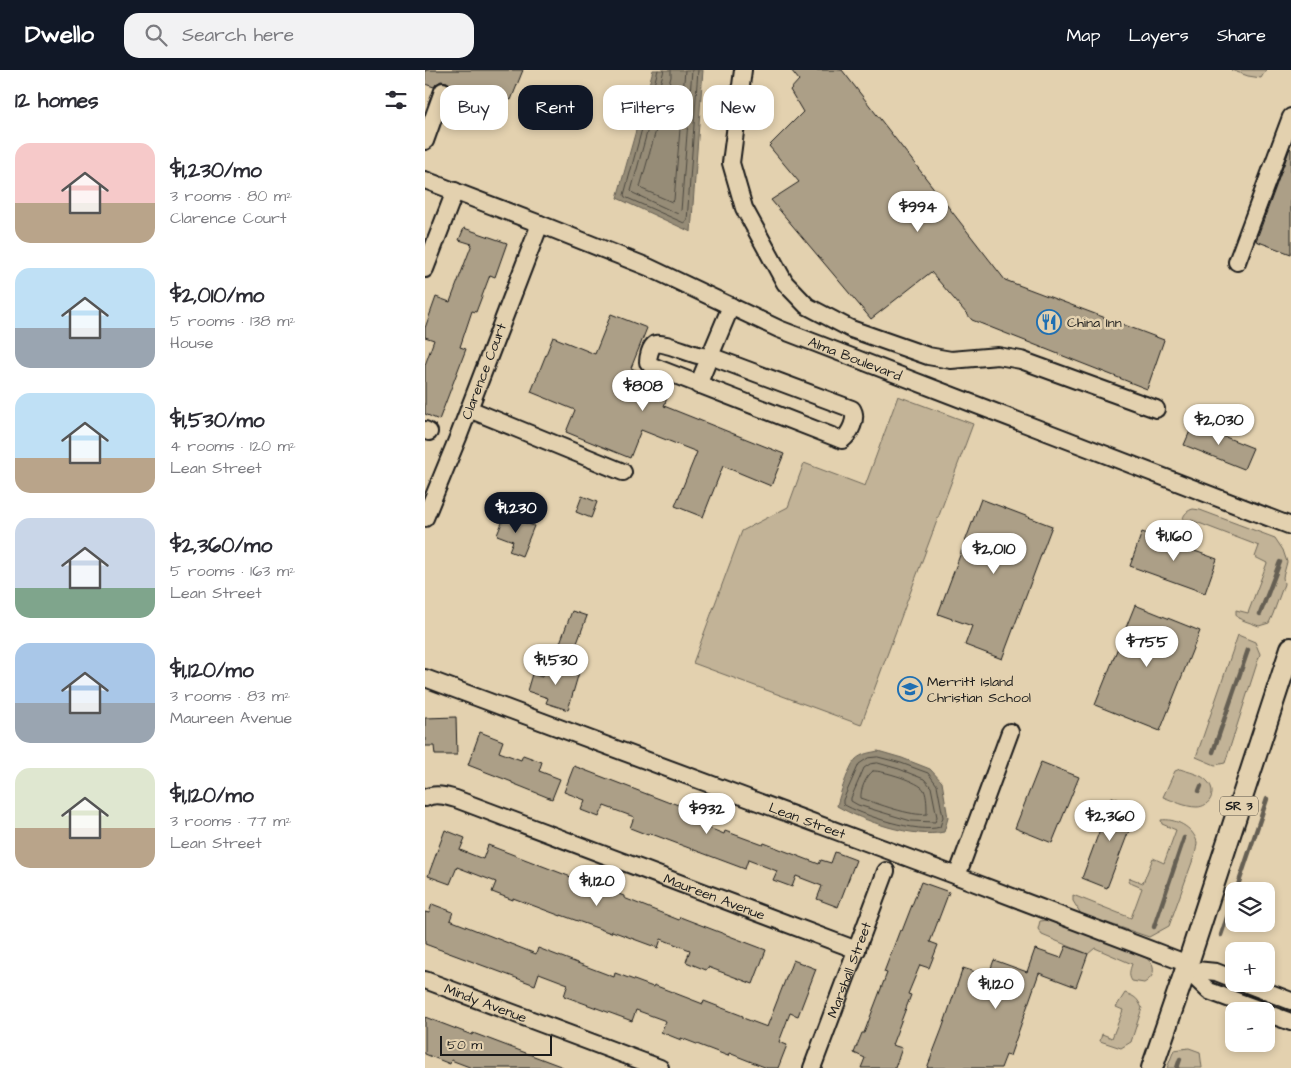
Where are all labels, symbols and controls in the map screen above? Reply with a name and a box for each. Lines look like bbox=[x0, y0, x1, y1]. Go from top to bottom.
search box bbox=[124, 13, 474, 58]
text: Dwello bbox=[25, 18, 94, 52]
icon: search bbox=[142, 21, 170, 49]
text: Search here bbox=[182, 22, 294, 49]
text: Map bbox=[1066, 23, 1100, 48]
text: Layers bbox=[1128, 23, 1189, 48]
text: Share bbox=[1217, 23, 1266, 48]
chip: Buy bbox=[440, 85, 508, 130]
chip: Rent bbox=[518, 85, 593, 130]
chip: Filters bbox=[603, 85, 693, 130]
chip: New bbox=[703, 85, 774, 130]
text: 12 homes bbox=[15, 86, 99, 115]
icon: filters bbox=[382, 86, 410, 114]
text: $1,230/mo bbox=[170, 156, 262, 185]
icon: home bbox=[55, 163, 115, 223]
text: 3 rooms · 80 m² bbox=[170, 185, 292, 207]
pin: $994 bbox=[888, 190, 948, 233]
text: $994 bbox=[899, 196, 937, 218]
text: Clarence Court bbox=[170, 207, 286, 229]
text: $2,010/mo bbox=[170, 281, 264, 310]
icon: home bbox=[55, 288, 115, 348]
restaurant icon: China Inn bbox=[1036, 309, 1062, 335]
text: 5 rooms · 138 m² bbox=[170, 310, 296, 332]
place label: China Inn bbox=[1067, 313, 1122, 333]
street label: Clarence Court bbox=[457, 320, 512, 423]
text: House bbox=[170, 332, 214, 354]
street label: Alma Boulevard bbox=[805, 332, 905, 386]
pin: $808 bbox=[613, 370, 673, 412]
text: $808 bbox=[623, 375, 663, 397]
pin: $2,030 bbox=[1178, 404, 1260, 446]
text: $1,530/mo bbox=[170, 406, 265, 435]
text: $2,030 bbox=[1194, 409, 1244, 431]
icon: home bbox=[55, 413, 115, 473]
text: 4 rooms · 120 m² bbox=[170, 435, 296, 457]
text: Lean Street bbox=[170, 457, 262, 479]
pin: $1,230 bbox=[475, 492, 557, 534]
text: $1,230 bbox=[495, 497, 537, 519]
pin: $1,160 bbox=[1133, 520, 1215, 562]
text: $1,160 bbox=[1156, 525, 1192, 547]
text: $2,360/mo bbox=[170, 531, 272, 560]
pin: $2,010 bbox=[953, 532, 1035, 575]
icon: home bbox=[55, 538, 115, 598]
text: $2,010 bbox=[972, 538, 1016, 560]
text: 5 rooms · 163 m² bbox=[170, 560, 295, 582]
text: Lean Street bbox=[170, 582, 262, 604]
pin: $755 bbox=[1117, 626, 1177, 668]
text: $755 bbox=[1126, 631, 1168, 653]
pin: $1,530 bbox=[515, 644, 597, 686]
text: $1,530 bbox=[534, 649, 578, 671]
text: $1,120/mo bbox=[170, 656, 254, 685]
icon: home bbox=[55, 663, 115, 723]
place label: Merritt Island Christian School bbox=[927, 672, 1031, 708]
school or university icon: Merritt Island Christian School bbox=[897, 676, 923, 702]
text: 3 rooms · 83 m² bbox=[170, 685, 290, 707]
text: Maureen Avenue bbox=[170, 707, 292, 729]
text: $1,120/mo bbox=[170, 781, 254, 810]
icon: home bbox=[55, 788, 115, 848]
pin: $932 bbox=[677, 792, 737, 835]
road number: SR 3 bbox=[1220, 796, 1258, 816]
text: $932 bbox=[689, 798, 725, 820]
street label: Lean Street bbox=[766, 798, 848, 845]
pin: $2,360 bbox=[1069, 800, 1151, 842]
text: $2,360 bbox=[1085, 805, 1135, 827]
text: 3 rooms · 77 m² bbox=[170, 810, 291, 832]
text: Lean Street bbox=[170, 832, 262, 854]
pin: $1,120 bbox=[556, 864, 638, 907]
street label: Maureen Avenue bbox=[661, 869, 768, 926]
text: $1,120 bbox=[579, 870, 615, 892]
map controls bbox=[1225, 882, 1275, 1052]
button: layers bbox=[1225, 882, 1275, 932]
street label: Marshall Street bbox=[823, 919, 877, 1021]
button: + bbox=[1225, 942, 1275, 992]
pin: $1,120 bbox=[955, 968, 1037, 1010]
text: $1,120 bbox=[978, 973, 1014, 995]
street label: Mindy Avenue bbox=[441, 979, 530, 1028]
button: − bbox=[1225, 1002, 1275, 1052]
scale bar bbox=[440, 1033, 553, 1056]
text: 50 m bbox=[447, 1035, 482, 1055]

